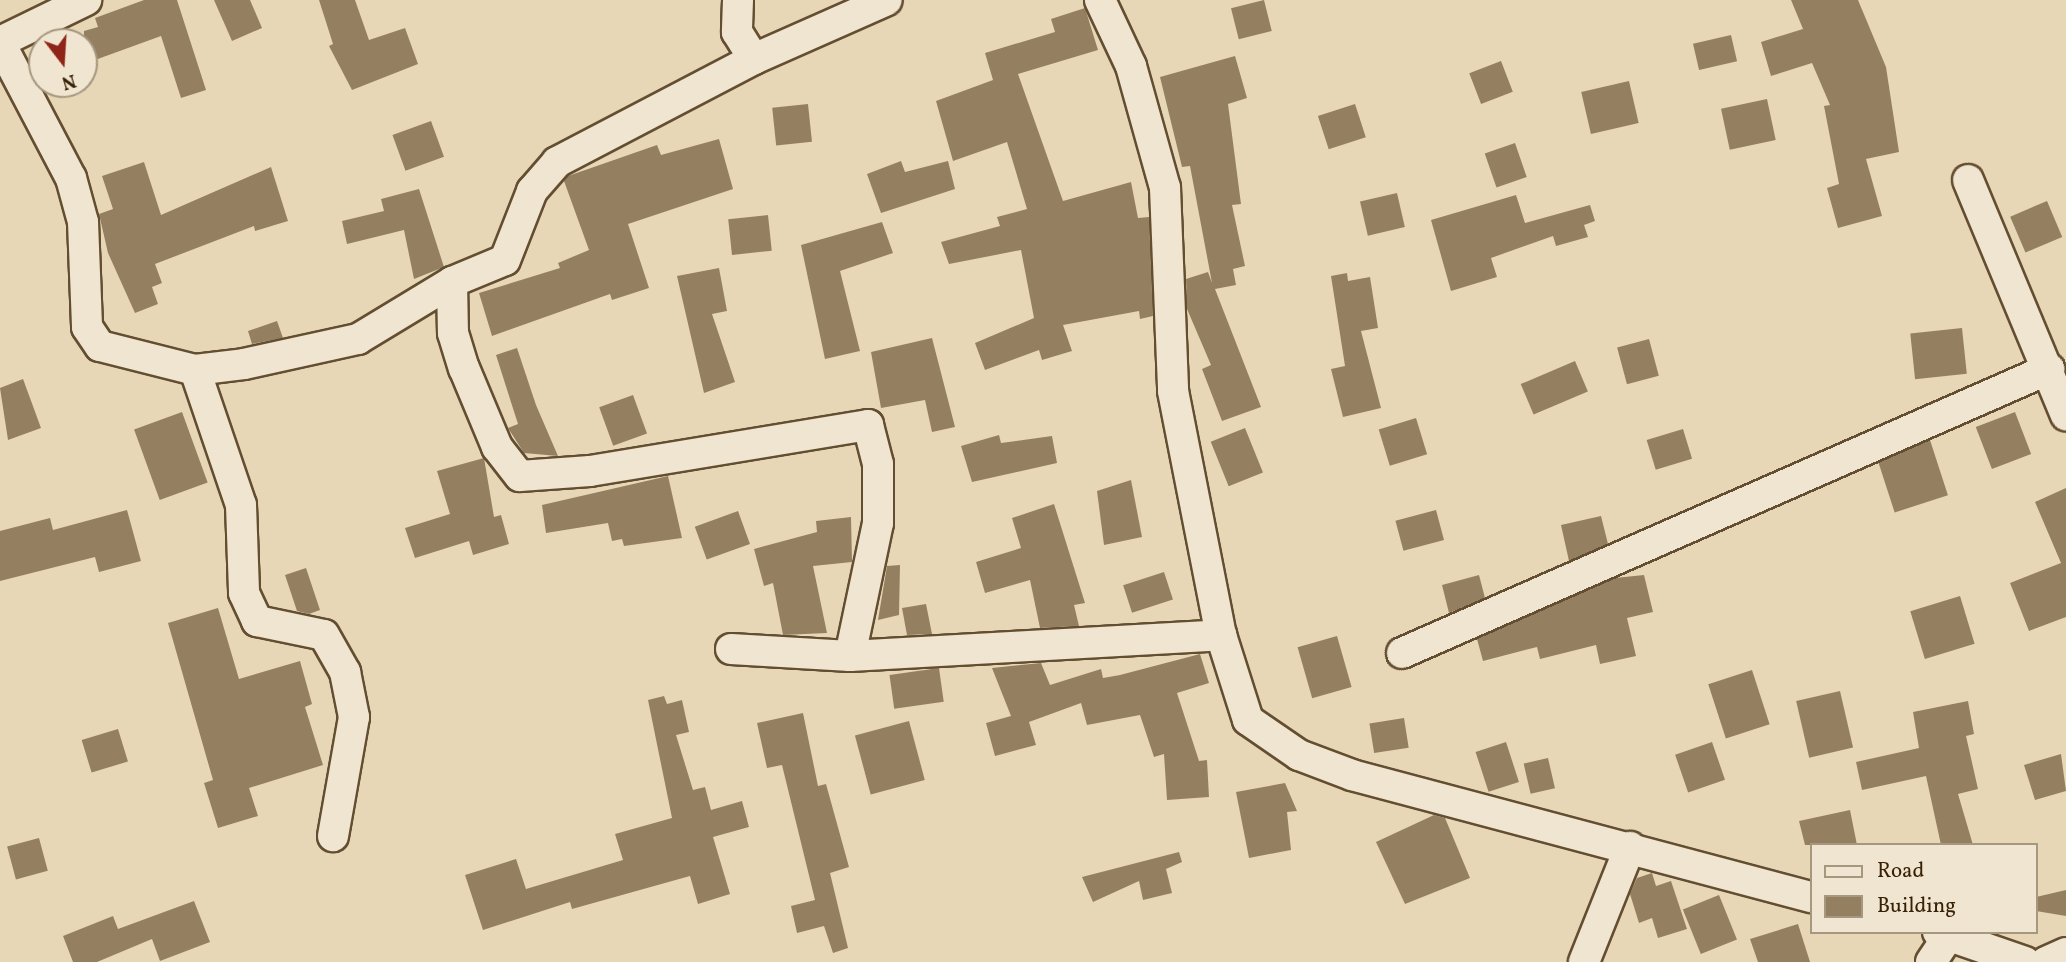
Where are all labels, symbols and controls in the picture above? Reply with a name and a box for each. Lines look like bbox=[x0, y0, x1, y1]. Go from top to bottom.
north arrow bbox=[28, 28, 98, 98]
text: N bbox=[58, 67, 79, 96]
legend bbox=[1811, 843, 2038, 934]
text: Road bbox=[1877, 857, 1924, 886]
text: Building bbox=[1877, 892, 1956, 921]

